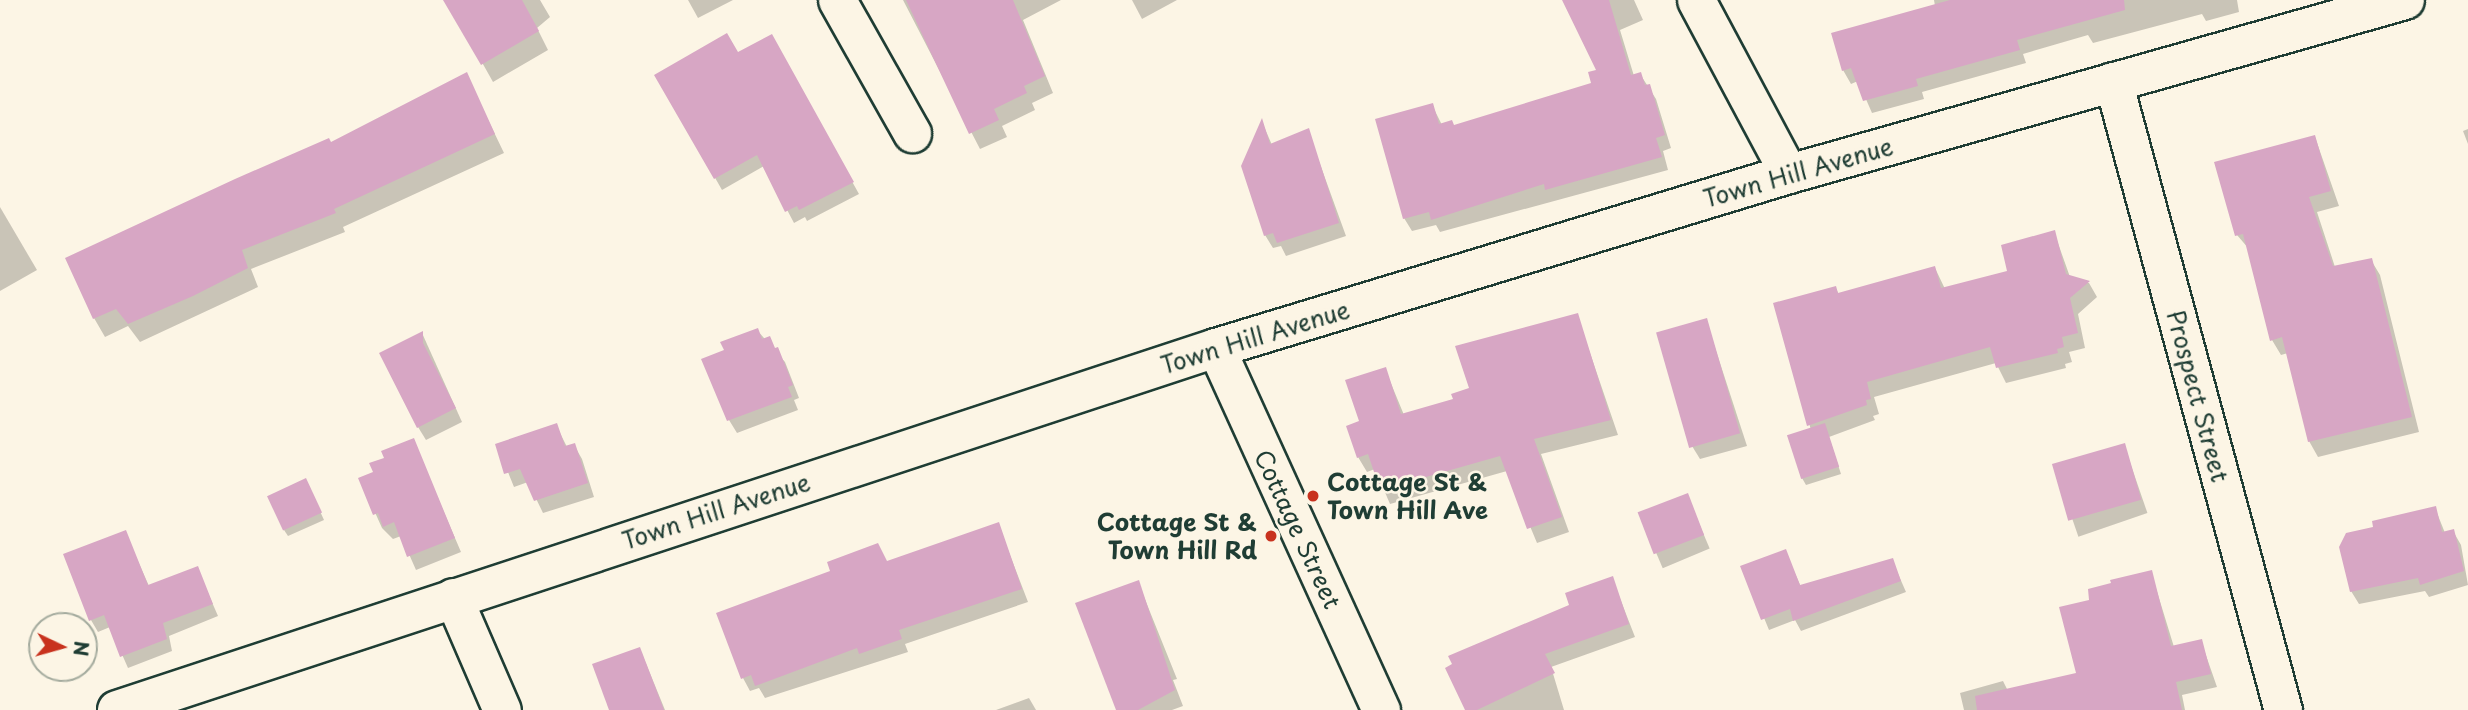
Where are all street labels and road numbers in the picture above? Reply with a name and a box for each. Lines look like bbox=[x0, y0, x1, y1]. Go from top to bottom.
street label: Town Hill Avenue bbox=[1701, 131, 1895, 213]
street label: Town Hill Avenue bbox=[1158, 295, 1352, 379]
street label: Prospect Street bbox=[2161, 306, 2235, 486]
street label: Cottage Street bbox=[1249, 445, 1347, 613]
street label: Town Hill Avenue bbox=[619, 467, 813, 555]

